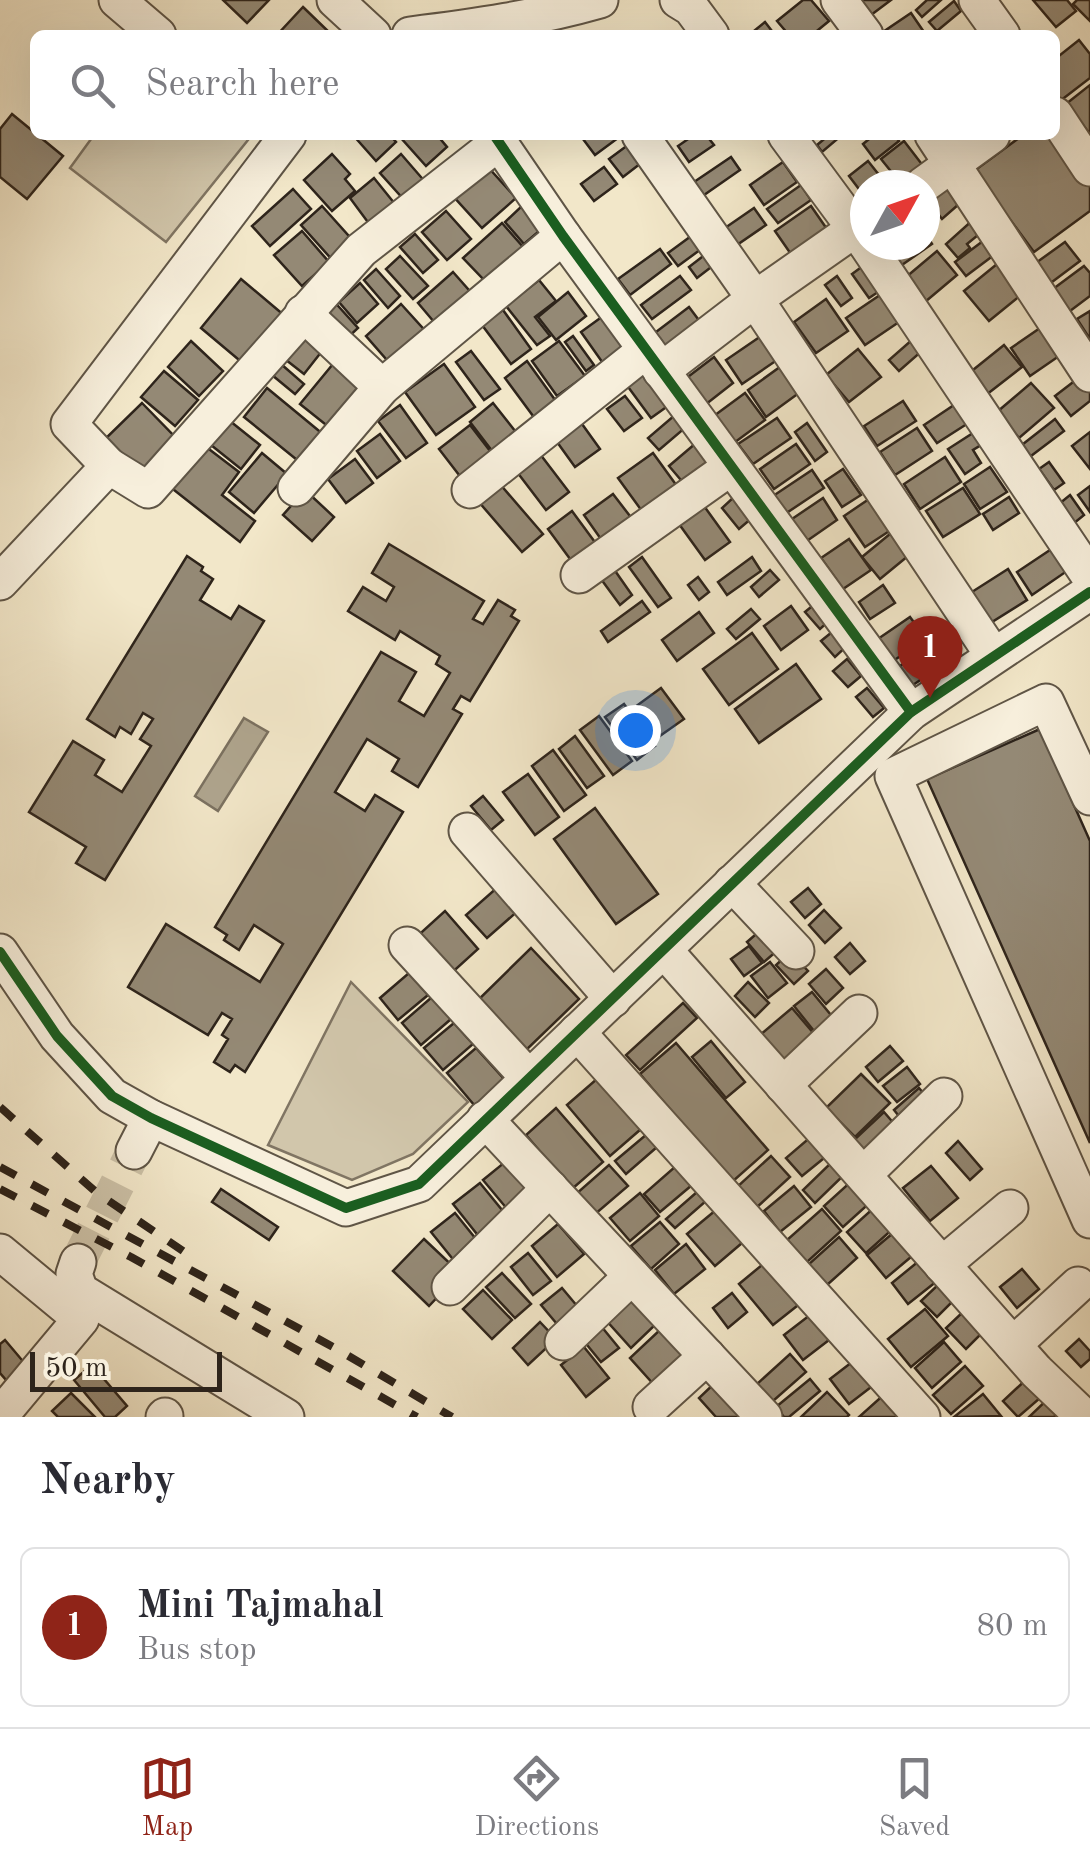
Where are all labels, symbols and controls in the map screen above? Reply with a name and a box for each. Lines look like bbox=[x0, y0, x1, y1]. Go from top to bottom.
search box bbox=[30, 30, 1060, 140]
icon: search bbox=[65, 58, 120, 113]
text: Search here bbox=[145, 66, 340, 104]
north arrow bbox=[850, 170, 940, 260]
pin: 1 bbox=[898, 616, 962, 698]
your location bbox=[610, 705, 661, 756]
scale bar bbox=[30, 1347, 222, 1392]
text: 50 m bbox=[45, 1355, 108, 1383]
text: Nearby bbox=[40, 1461, 176, 1503]
text: Mini Tajmahal bbox=[137, 1588, 384, 1626]
text: 1 bbox=[65, 1611, 84, 1643]
text: 80 m bbox=[977, 1611, 1048, 1643]
text: Bus stop bbox=[137, 1635, 257, 1667]
tab: Map bbox=[140, 1751, 195, 1846]
tab: Directions bbox=[475, 1751, 599, 1846]
tab: Saved bbox=[879, 1751, 950, 1846]

